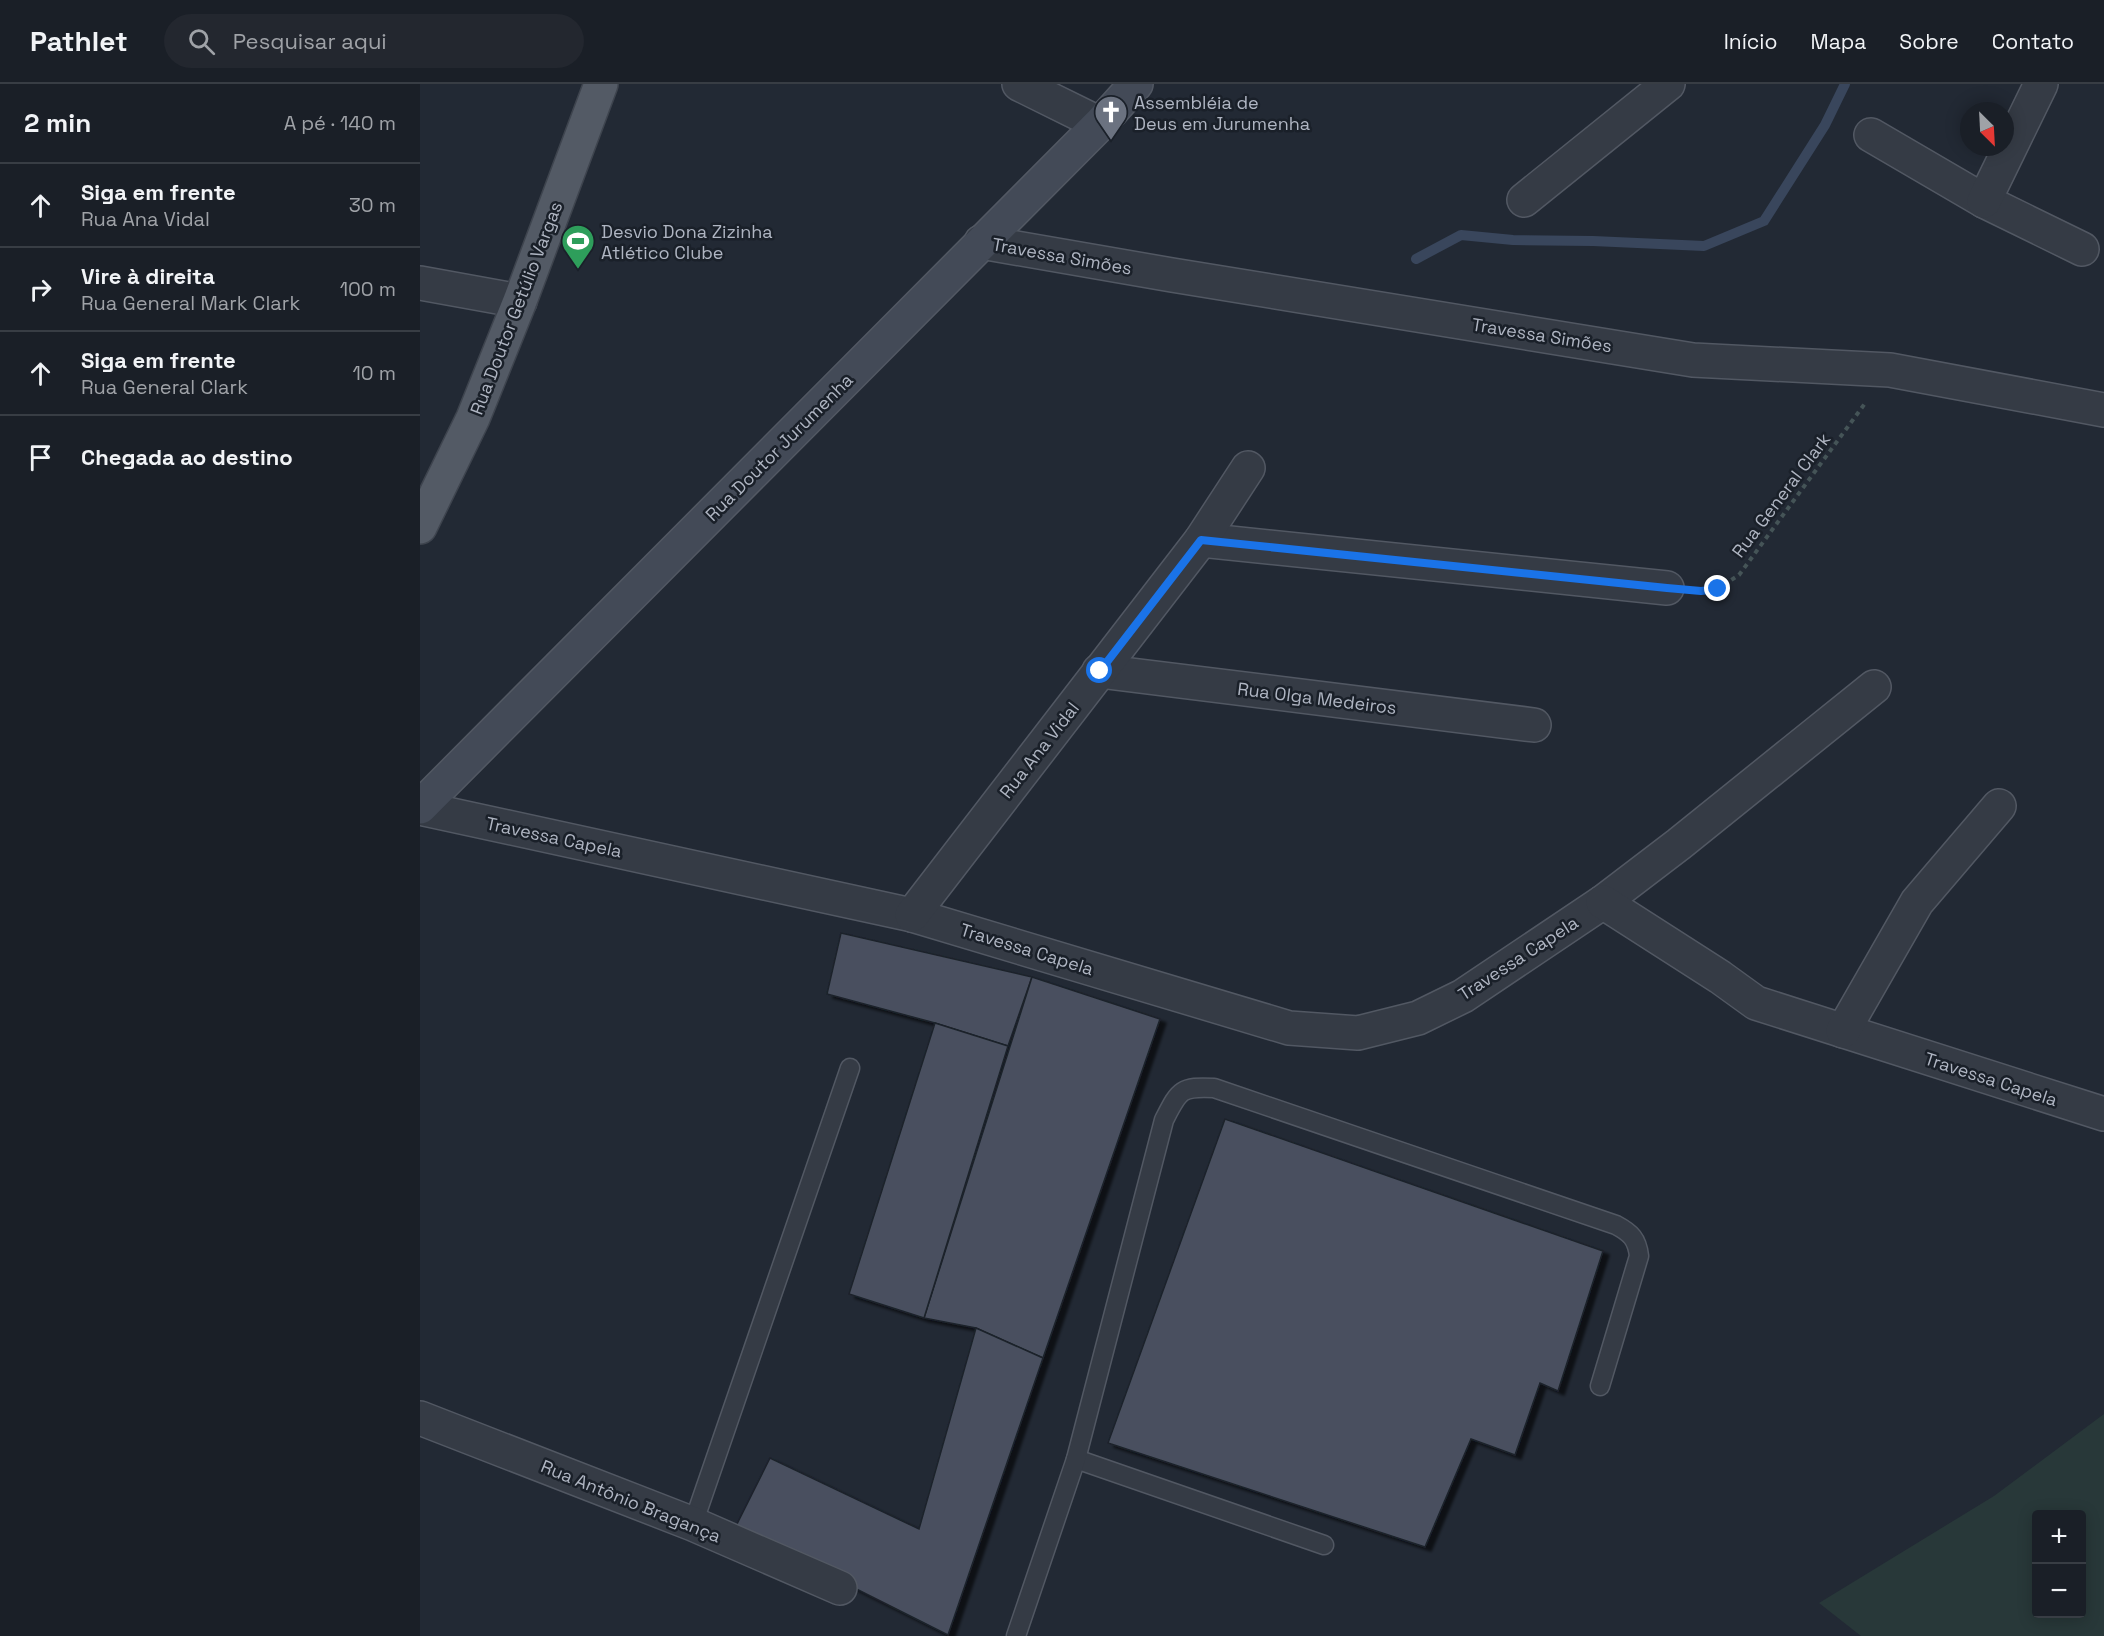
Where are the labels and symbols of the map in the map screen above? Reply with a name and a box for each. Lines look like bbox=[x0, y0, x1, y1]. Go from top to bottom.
place label: Assembléia de Deus em Jurumenha bbox=[1134, 91, 1310, 135]
church icon: Assembléia de Deus em Jurumenha bbox=[1093, 94, 1129, 141]
north arrow bbox=[1960, 102, 2014, 156]
street label: Rua Doutor Getúlio Vargas bbox=[465, 198, 567, 418]
place label: Desvio Dona Zizinha Atlético Clube bbox=[601, 220, 773, 264]
sports icon: Desvio Dona Zizinha Atlético Clube bbox=[560, 223, 596, 270]
street label: Travessa Simões bbox=[990, 232, 1134, 280]
street label: Travessa Simões bbox=[1470, 313, 1614, 357]
street label: Rua Doutor Jurumenha bbox=[700, 368, 858, 526]
street label: Rua General Clark bbox=[1727, 428, 1836, 562]
route end bbox=[1704, 575, 1730, 601]
route start bbox=[1086, 657, 1112, 683]
street label: Rua Olga Medeiros bbox=[1236, 677, 1398, 719]
street label: Rua Ana Vidal bbox=[994, 697, 1084, 803]
street label: Travessa Capela bbox=[484, 811, 624, 863]
street label: Travessa Capela bbox=[1454, 911, 1582, 1005]
street label: Travessa Capela bbox=[957, 918, 1097, 980]
street label: Travessa Capela bbox=[1922, 1047, 2060, 1111]
street label: Rua Antônio Bragança bbox=[538, 1454, 724, 1548]

